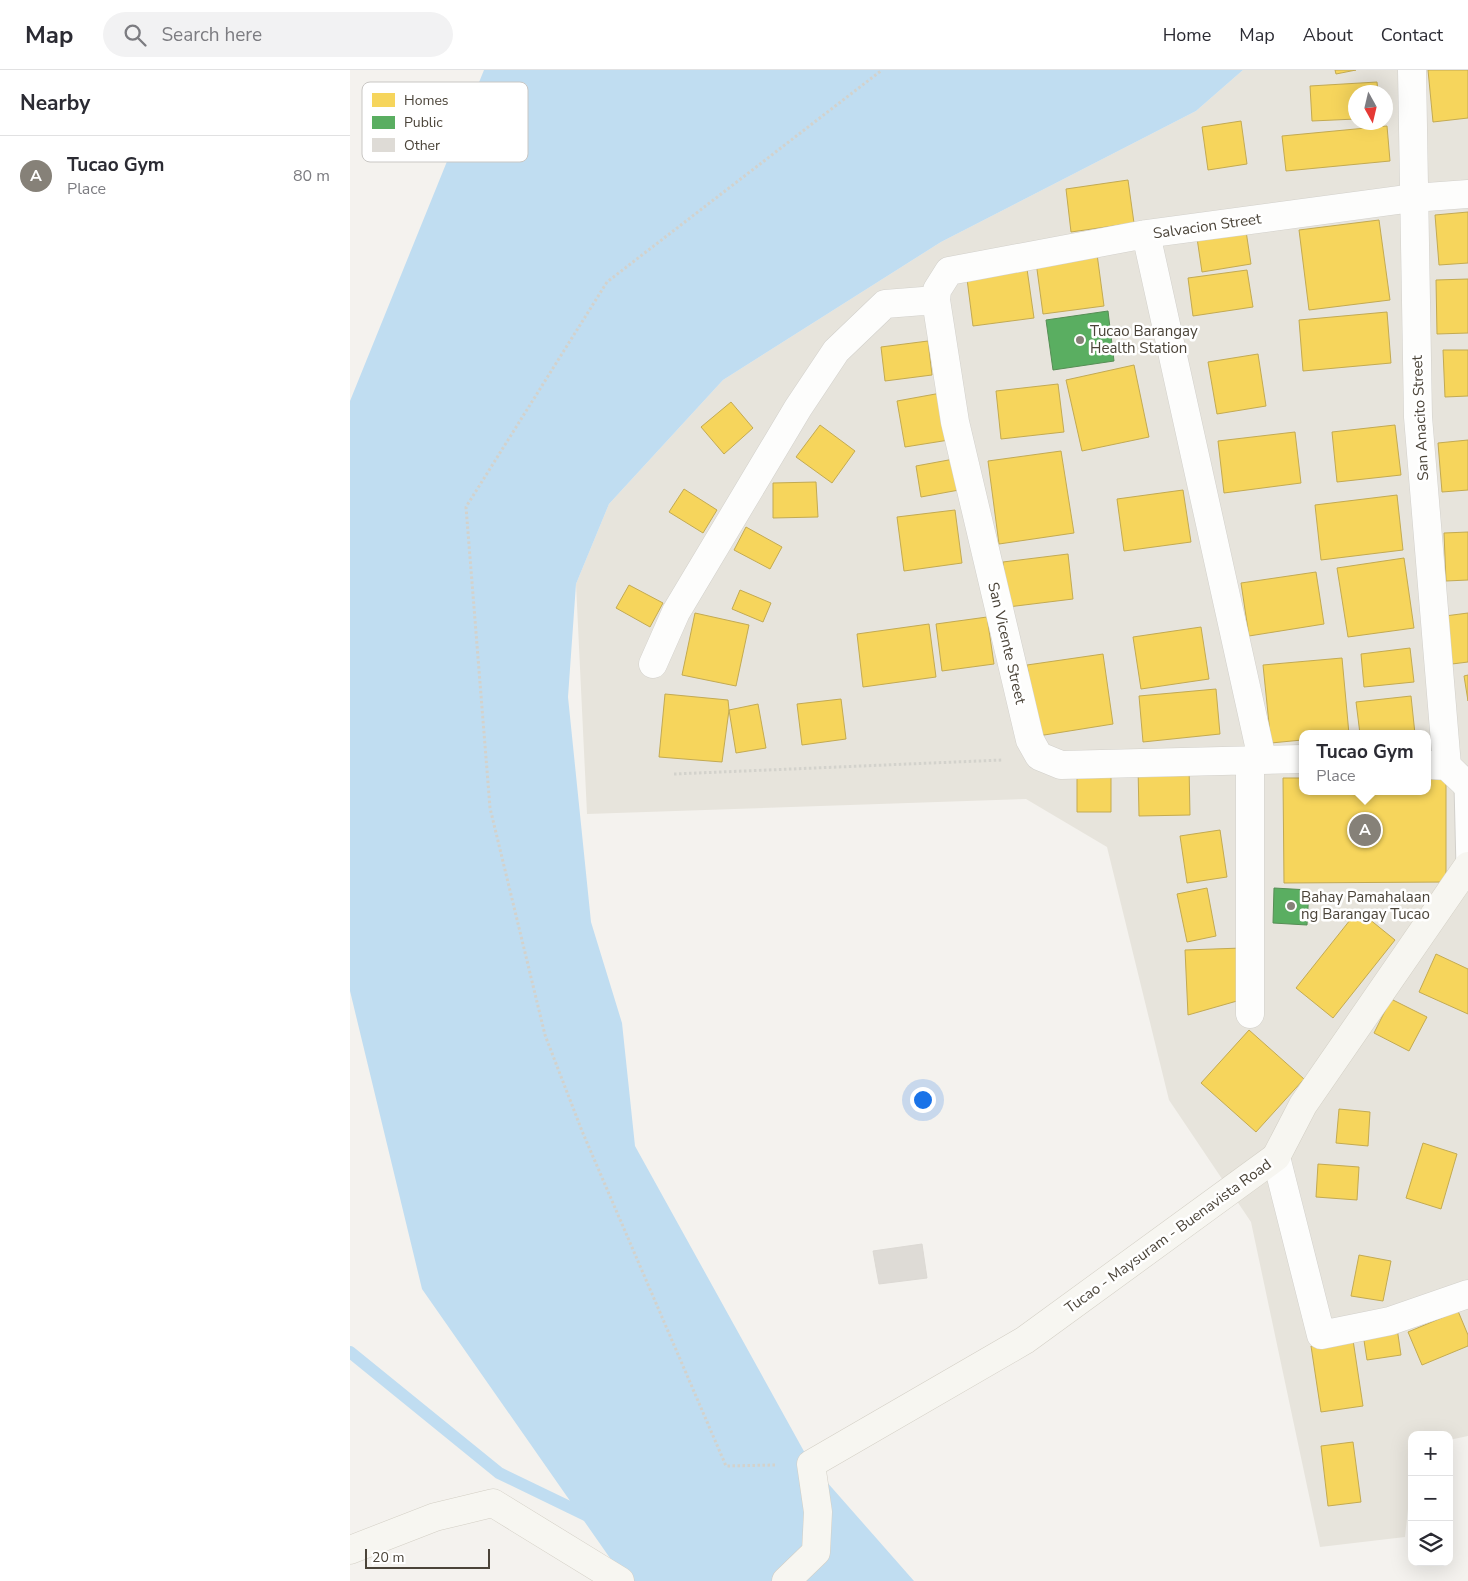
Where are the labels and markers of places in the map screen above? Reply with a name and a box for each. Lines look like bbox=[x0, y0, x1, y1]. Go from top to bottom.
place label: Tucao Barangay Health Station bbox=[1090, 321, 1198, 358]
marker: Tucao Barangay Health Station bbox=[1074, 334, 1086, 346]
pin: A bbox=[1349, 811, 1381, 849]
place label: Bahay Pamahalaan ng Barangay Tucao bbox=[1301, 887, 1430, 924]
marker: Bahay Pamahalaan ng Barangay Tucao bbox=[1285, 900, 1297, 912]

